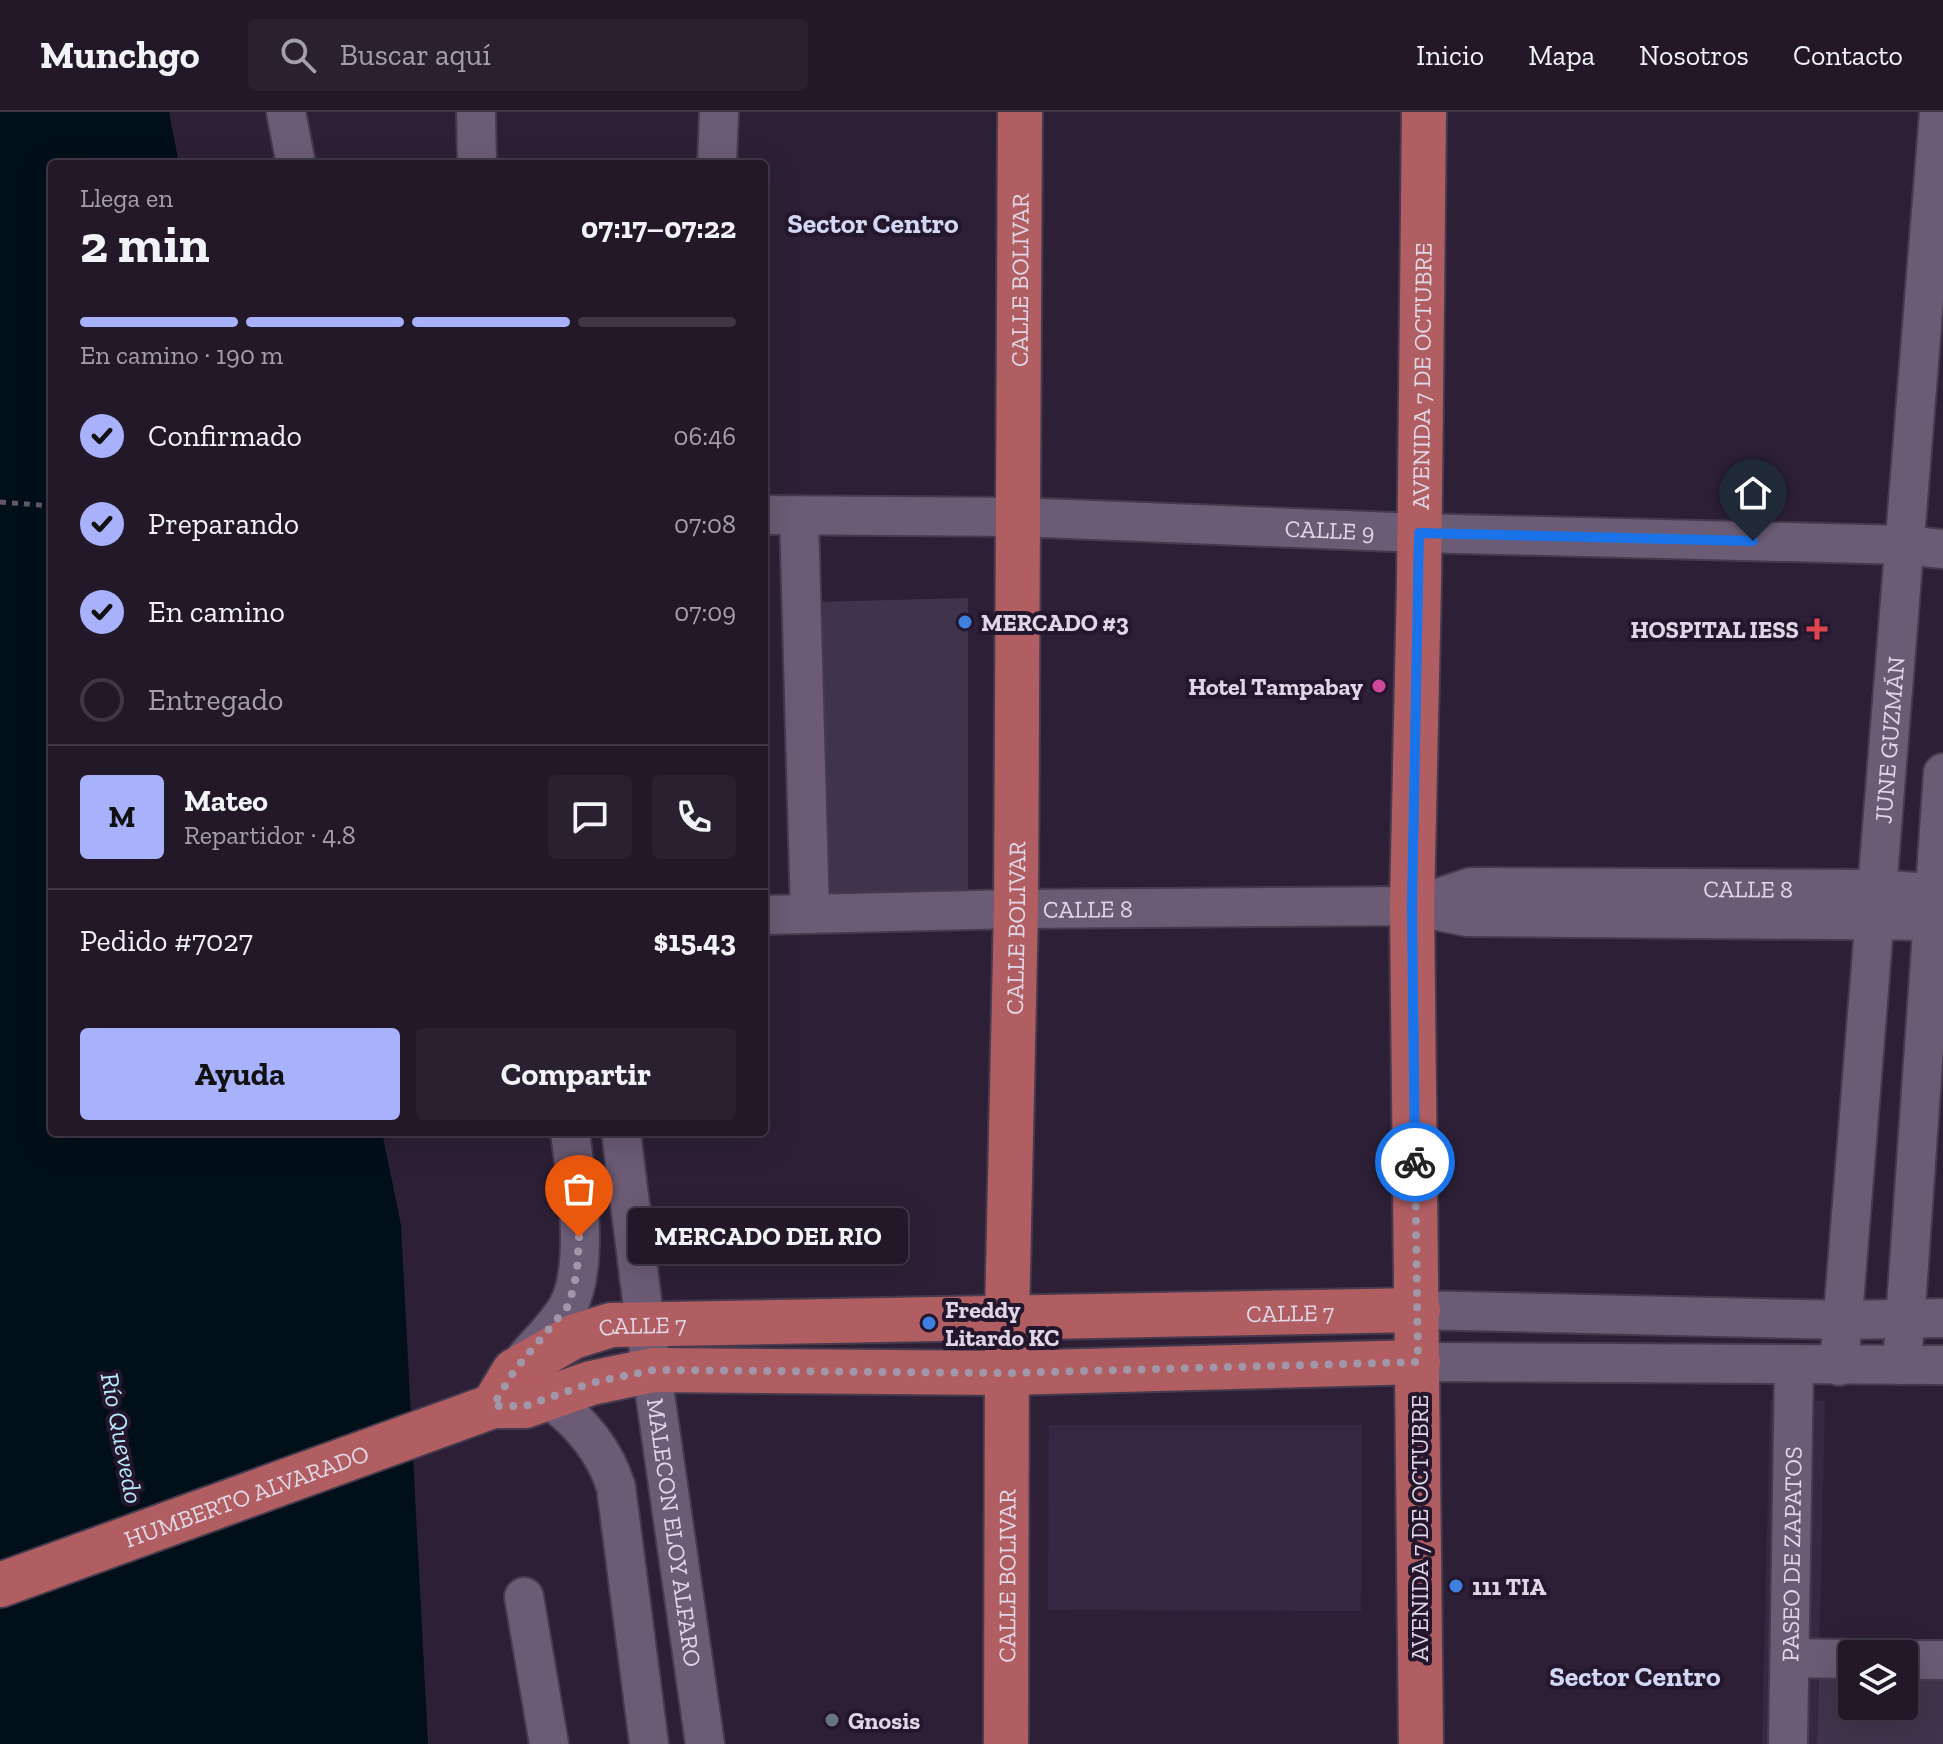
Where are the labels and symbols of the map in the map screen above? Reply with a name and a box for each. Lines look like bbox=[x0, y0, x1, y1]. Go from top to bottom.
street label: CALLE BOLIVAR bbox=[1004, 193, 1034, 367]
district label: Sector Centro bbox=[787, 207, 959, 240]
street label: AVENIDA 7 DE OCTUBRE bbox=[1405, 242, 1437, 510]
pin bbox=[1719, 459, 1787, 541]
street label: CALLE 9 bbox=[1284, 513, 1375, 546]
place label: MERCADO #3 bbox=[981, 608, 1129, 637]
marker: MERCADO #3 bbox=[956, 613, 974, 631]
place label: HOSPITAL IESS bbox=[1630, 615, 1799, 644]
marker: HOSPITAL IESS bbox=[1806, 618, 1828, 640]
street label: JUNE GUZMÁN bbox=[1868, 655, 1910, 825]
place label: Hotel Tampabay bbox=[1188, 672, 1363, 701]
marker: Hotel Tampabay bbox=[1370, 677, 1388, 695]
street label: CALLE BOLIVAR bbox=[999, 841, 1031, 1015]
street label: CALLE 8 bbox=[1703, 874, 1793, 903]
street label: CALLE 8 bbox=[1043, 894, 1133, 923]
courier bbox=[1375, 1122, 1455, 1202]
pin bbox=[545, 1155, 613, 1237]
callout: MERCADO DEL RIO bbox=[627, 1209, 907, 1265]
place label: Freddy Litardo KC bbox=[945, 1295, 1060, 1352]
street label: CALLE 7 bbox=[1246, 1297, 1334, 1328]
street label: CALLE 7 bbox=[594, 1309, 687, 1343]
marker: Freddy Litardo KC bbox=[920, 1314, 938, 1332]
water label: Río Quevedo bbox=[94, 1370, 150, 1506]
street label: AVENIDA 7 DE OCTUBRE bbox=[1405, 1395, 1434, 1661]
street label: MALECON ELOY ALFARO bbox=[641, 1396, 708, 1669]
street label: HUMBERTO ALVARADO bbox=[120, 1438, 373, 1553]
street label: PASEO DE ZAPATOS bbox=[1775, 1446, 1807, 1662]
street label: CALLE BOLIVAR bbox=[992, 1489, 1021, 1663]
place label: 111 TIA bbox=[1472, 1572, 1547, 1601]
marker: 111 TIA bbox=[1447, 1577, 1465, 1595]
district label: Sector Centro bbox=[1549, 1660, 1721, 1693]
place label: Gnosis bbox=[848, 1706, 920, 1735]
marker: Gnosis bbox=[823, 1711, 841, 1729]

